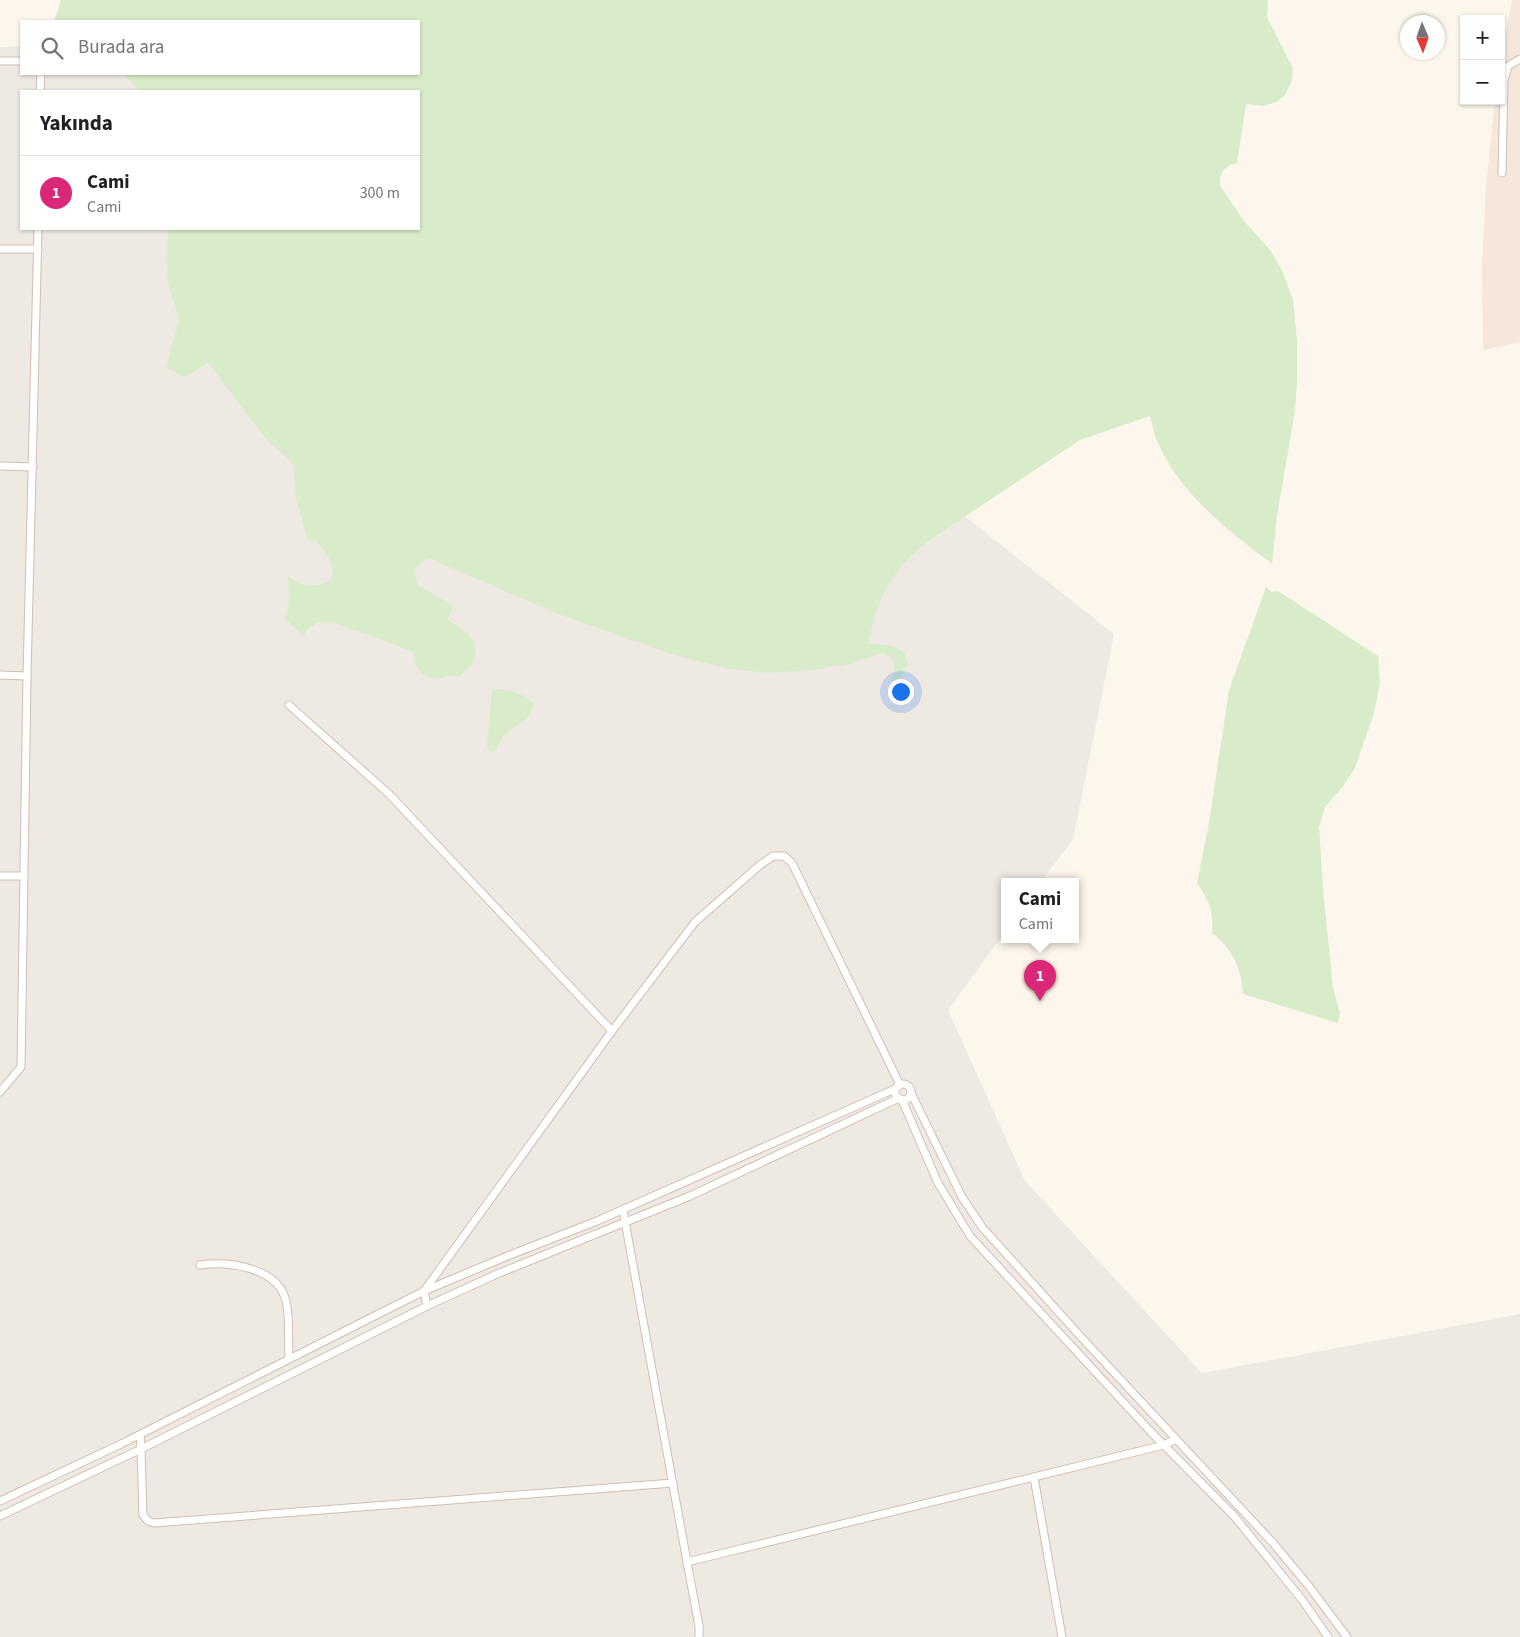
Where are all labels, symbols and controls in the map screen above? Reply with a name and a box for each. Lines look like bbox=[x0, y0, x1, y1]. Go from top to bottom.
north arrow bbox=[1400, 15, 1445, 60]
map controls bbox=[1460, 15, 1505, 105]
button: + bbox=[1460, 15, 1505, 60]
search box bbox=[20, 20, 420, 75]
icon: search bbox=[38, 34, 66, 62]
text: Burada ara bbox=[78, 34, 164, 61]
button: − bbox=[1460, 60, 1505, 105]
text: Yakında bbox=[40, 108, 113, 138]
text: Cami bbox=[87, 169, 130, 196]
text: 1 bbox=[52, 182, 60, 204]
text: 300 m bbox=[360, 182, 400, 204]
text: Cami bbox=[87, 196, 121, 218]
your location bbox=[888, 679, 914, 705]
popup bbox=[1001, 878, 1079, 943]
text: Cami bbox=[1019, 886, 1061, 913]
text: Cami bbox=[1019, 913, 1053, 935]
pin: 1 bbox=[1024, 960, 1056, 1001]

